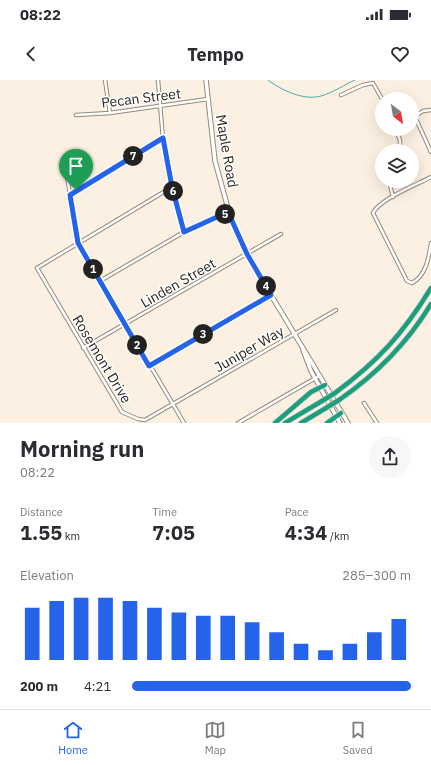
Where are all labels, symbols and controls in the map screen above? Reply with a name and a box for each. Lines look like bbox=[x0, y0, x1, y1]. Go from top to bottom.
text: 08:22 bbox=[20, 5, 61, 24]
icon: back bbox=[20, 43, 42, 65]
text: Tempo bbox=[187, 43, 244, 66]
icon: heart bbox=[389, 43, 411, 65]
street label: Pecan Street bbox=[100, 84, 182, 112]
north arrow bbox=[375, 92, 419, 136]
map controls bbox=[375, 92, 419, 188]
street label: Maple Road bbox=[212, 113, 242, 189]
button: layers bbox=[375, 144, 419, 188]
pin: 7 bbox=[123, 146, 143, 166]
pin bbox=[59, 149, 93, 190]
text: 7 bbox=[130, 149, 136, 163]
icon: arrive bbox=[65, 155, 87, 177]
pin: 6 bbox=[163, 181, 183, 201]
text: 6 bbox=[170, 184, 176, 198]
pin: 5 bbox=[215, 204, 235, 224]
text: 5 bbox=[222, 207, 228, 221]
street label: Linden Street bbox=[137, 254, 219, 312]
pin: 1 bbox=[83, 259, 103, 279]
text: 1 bbox=[90, 262, 96, 276]
pin: 4 bbox=[256, 276, 276, 296]
text: 4 bbox=[263, 279, 269, 293]
street label: Rosemont Drive bbox=[69, 312, 136, 407]
street label: Juniper Way bbox=[211, 322, 287, 376]
pin: 3 bbox=[193, 324, 213, 344]
text: 3 bbox=[200, 327, 206, 341]
pin: 2 bbox=[127, 335, 147, 355]
text: 2 bbox=[134, 338, 140, 352]
text: Morning run bbox=[20, 434, 144, 463]
button: share bbox=[369, 436, 411, 478]
text: 08:22 bbox=[20, 464, 55, 481]
text: Distance bbox=[20, 505, 63, 519]
text: Time bbox=[152, 505, 177, 519]
text: Pace bbox=[285, 505, 309, 519]
text: 1.55 bbox=[20, 519, 62, 546]
text: 7:05 bbox=[152, 519, 195, 546]
text: 4:34 bbox=[285, 519, 327, 546]
text: km bbox=[62, 529, 80, 543]
text: /km bbox=[327, 529, 349, 543]
text: Elevation bbox=[20, 567, 74, 584]
text: 285–300 m bbox=[342, 567, 411, 584]
text: 200 m bbox=[20, 678, 58, 695]
text: 4:21 bbox=[84, 678, 111, 695]
tab: Home bbox=[58, 719, 88, 757]
tab: Map bbox=[204, 719, 226, 757]
tab: Saved bbox=[343, 719, 373, 757]

